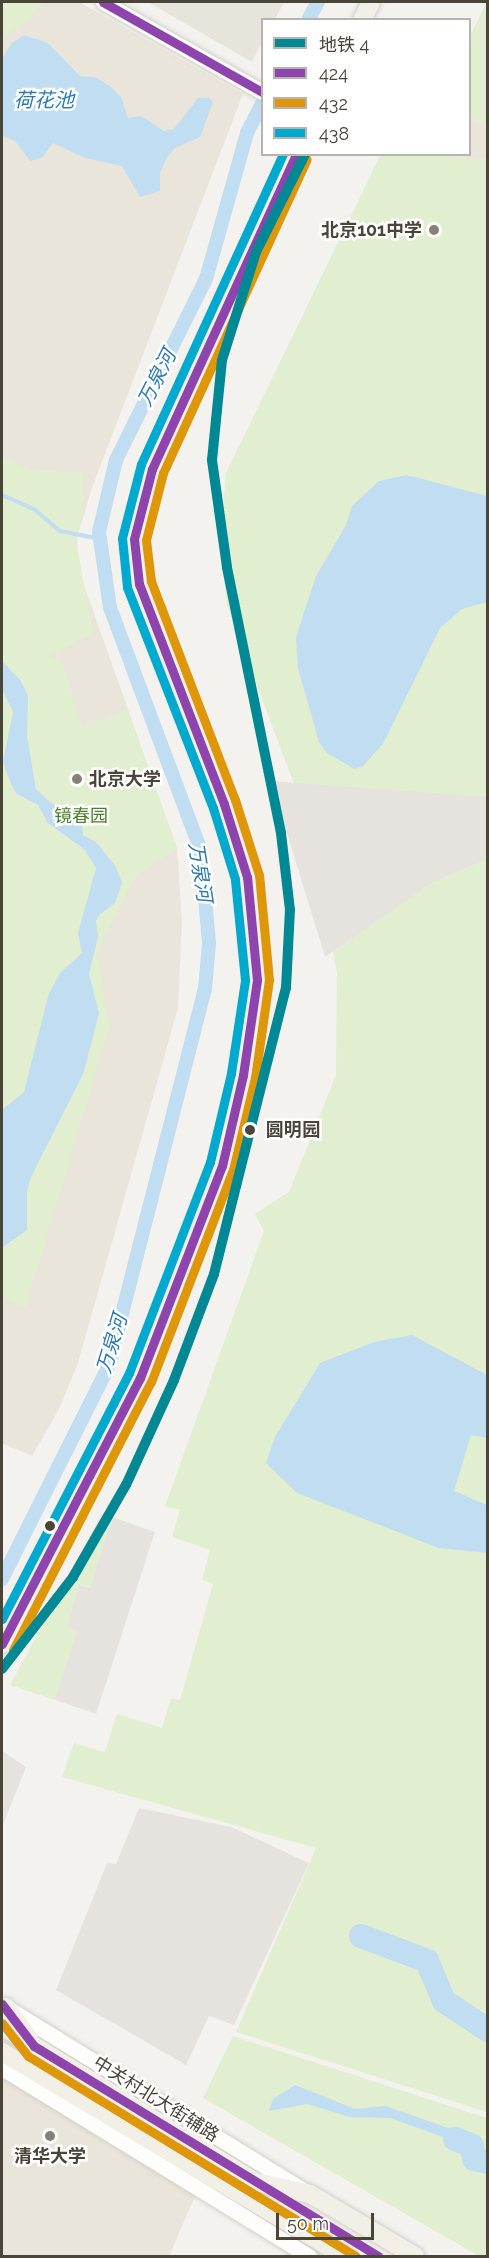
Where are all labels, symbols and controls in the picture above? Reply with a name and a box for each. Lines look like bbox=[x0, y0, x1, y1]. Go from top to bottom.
legend bbox=[261, 18, 471, 156]
text: 地铁 4 bbox=[319, 34, 369, 55]
text: 424 bbox=[319, 63, 348, 84]
water label: 荷花池 bbox=[14, 88, 74, 112]
text: 432 bbox=[319, 93, 348, 114]
text: 438 bbox=[319, 123, 349, 144]
place label: 北京101中学 bbox=[321, 219, 422, 241]
marker: 北京101中学 bbox=[427, 223, 441, 237]
water label: 万泉河 bbox=[133, 346, 181, 410]
place label: 北京大学 bbox=[89, 768, 161, 790]
marker: 北京大学 bbox=[70, 772, 84, 786]
park label: 镜春园 bbox=[54, 805, 108, 827]
water label: 万泉河 bbox=[183, 840, 217, 904]
marker: 圆明园 bbox=[239, 1119, 261, 1141]
place label: 圆明园 bbox=[266, 1119, 320, 1141]
water label: 万泉河 bbox=[92, 1312, 132, 1376]
unlabelled marker bbox=[44, 1520, 56, 1532]
street label: 中关村北大街辅路 bbox=[89, 2052, 223, 2146]
marker: 清华大学 bbox=[43, 2129, 57, 2143]
place label: 清华大学 bbox=[14, 2145, 86, 2167]
scale bar bbox=[279, 2201, 376, 2239]
text: 50 m bbox=[287, 2213, 329, 2234]

